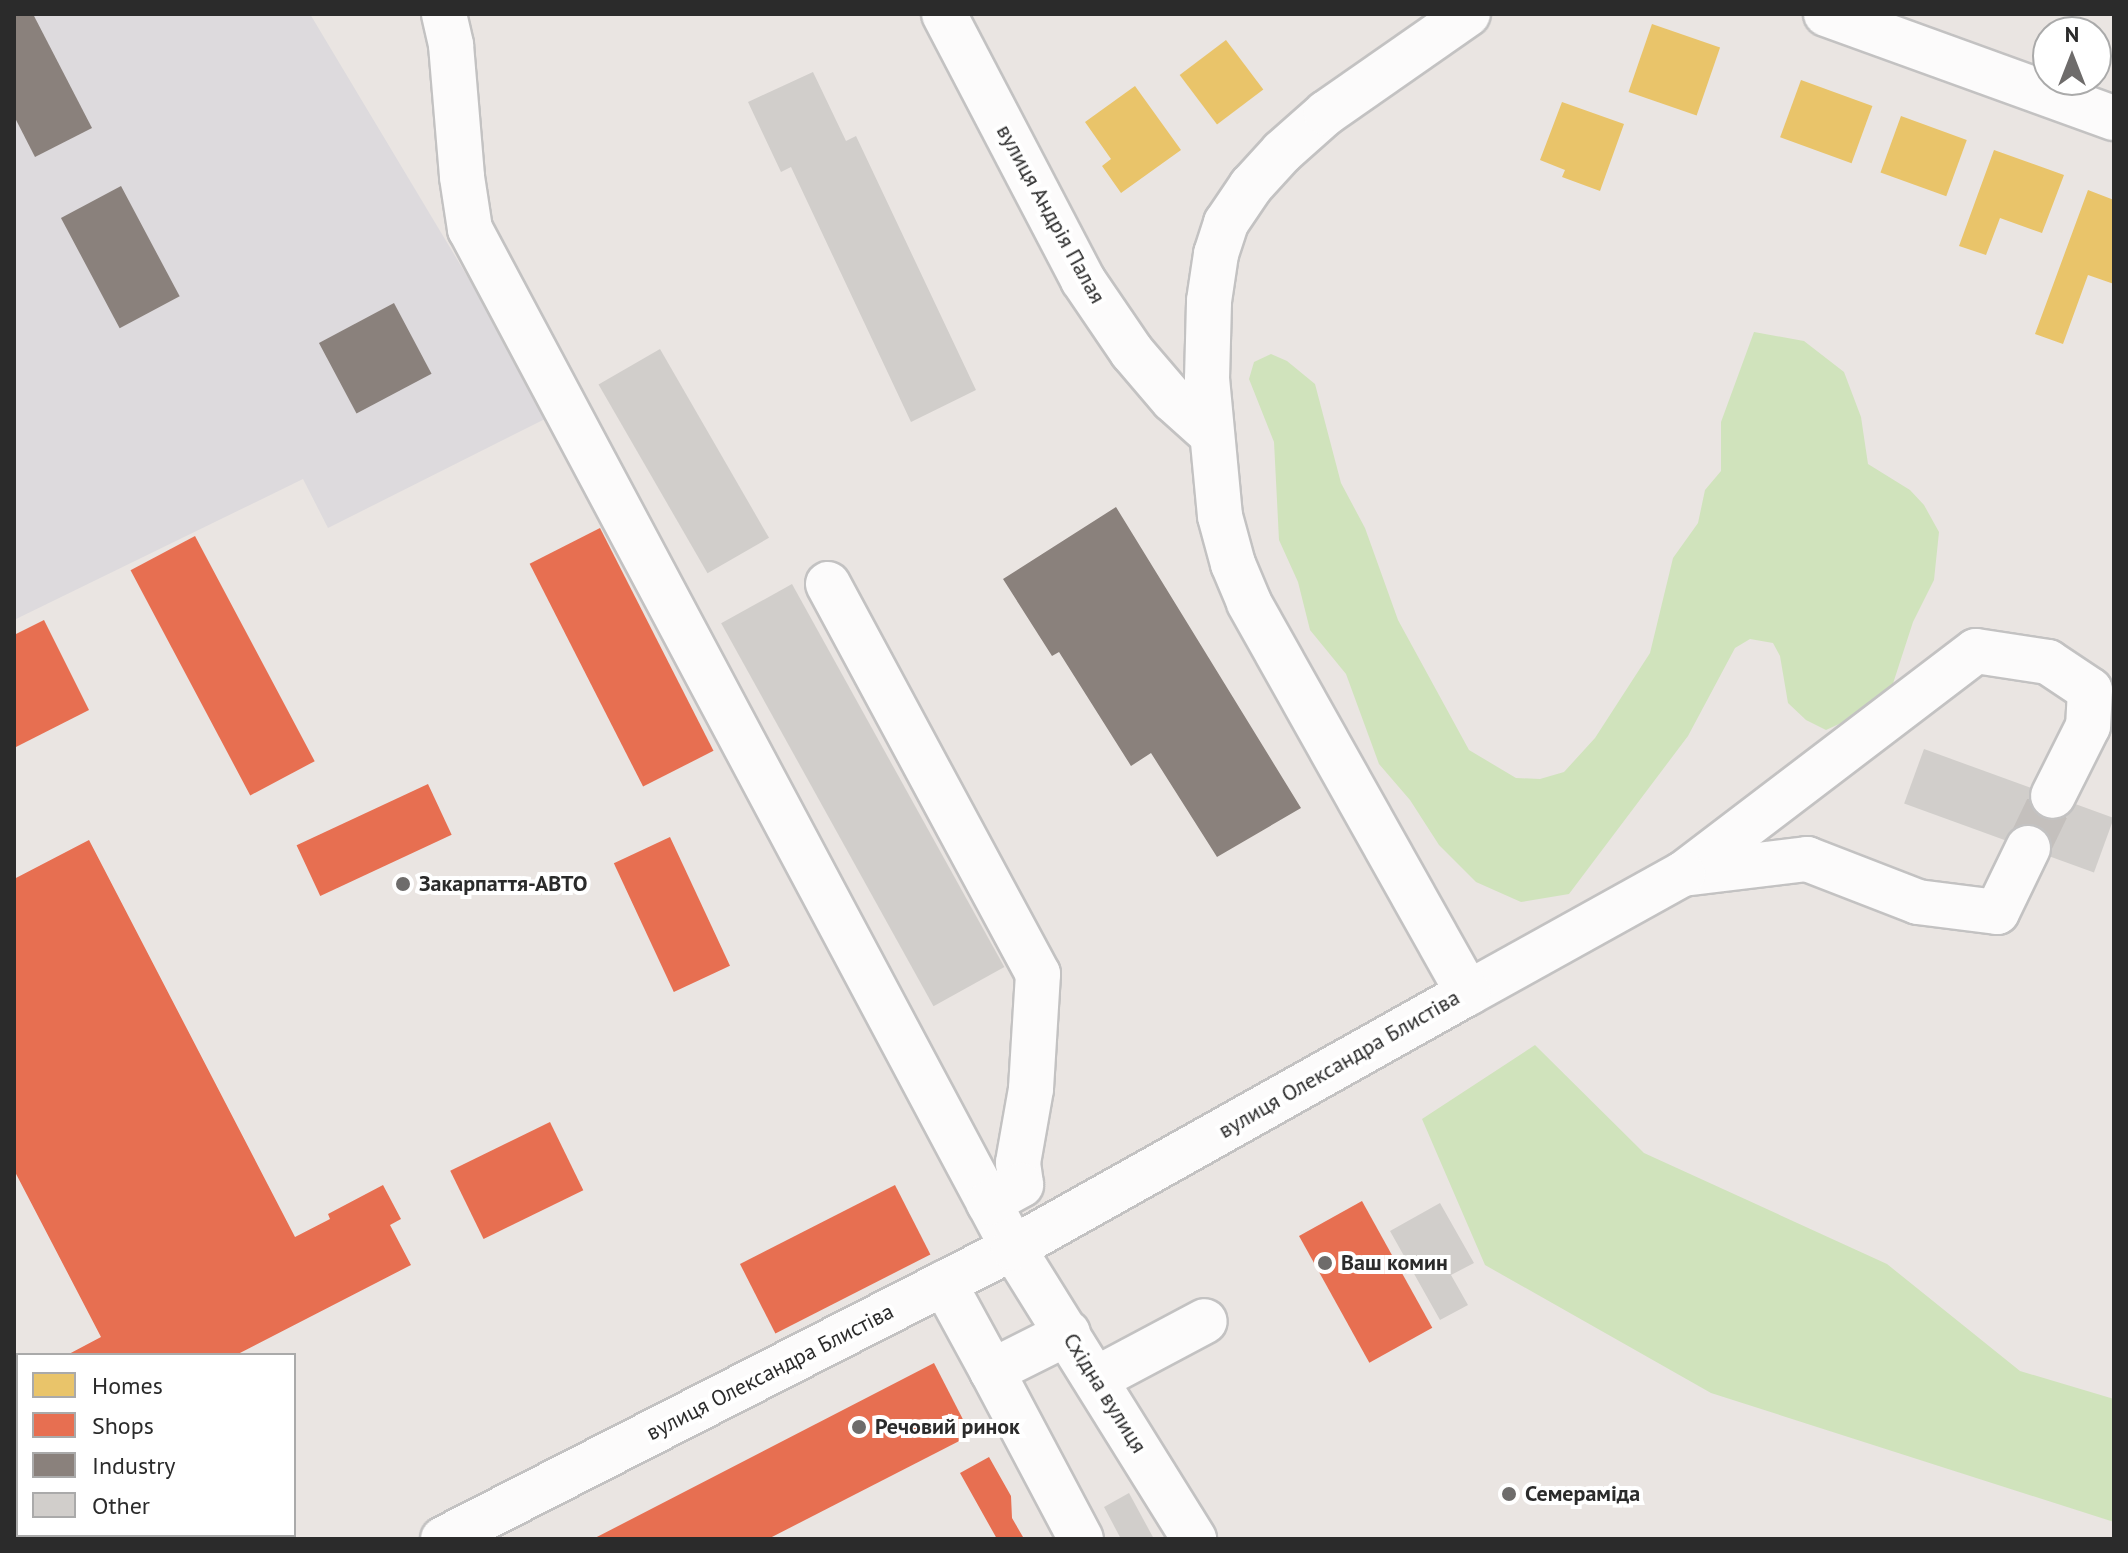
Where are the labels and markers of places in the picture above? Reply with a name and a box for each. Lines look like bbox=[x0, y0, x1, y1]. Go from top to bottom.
place label: Закарпаття-АВТО bbox=[419, 871, 587, 897]
marker: Закарпаття-АВТО bbox=[394, 875, 412, 893]
place label: Ваш комин bbox=[1341, 1250, 1448, 1276]
marker: Ваш комин bbox=[1316, 1254, 1334, 1272]
place label: Речовий ринок bbox=[875, 1414, 1020, 1440]
marker: Речовий ринок bbox=[850, 1418, 868, 1436]
place label: Семераміда bbox=[1525, 1481, 1640, 1507]
marker: Семераміда bbox=[1500, 1485, 1518, 1503]

